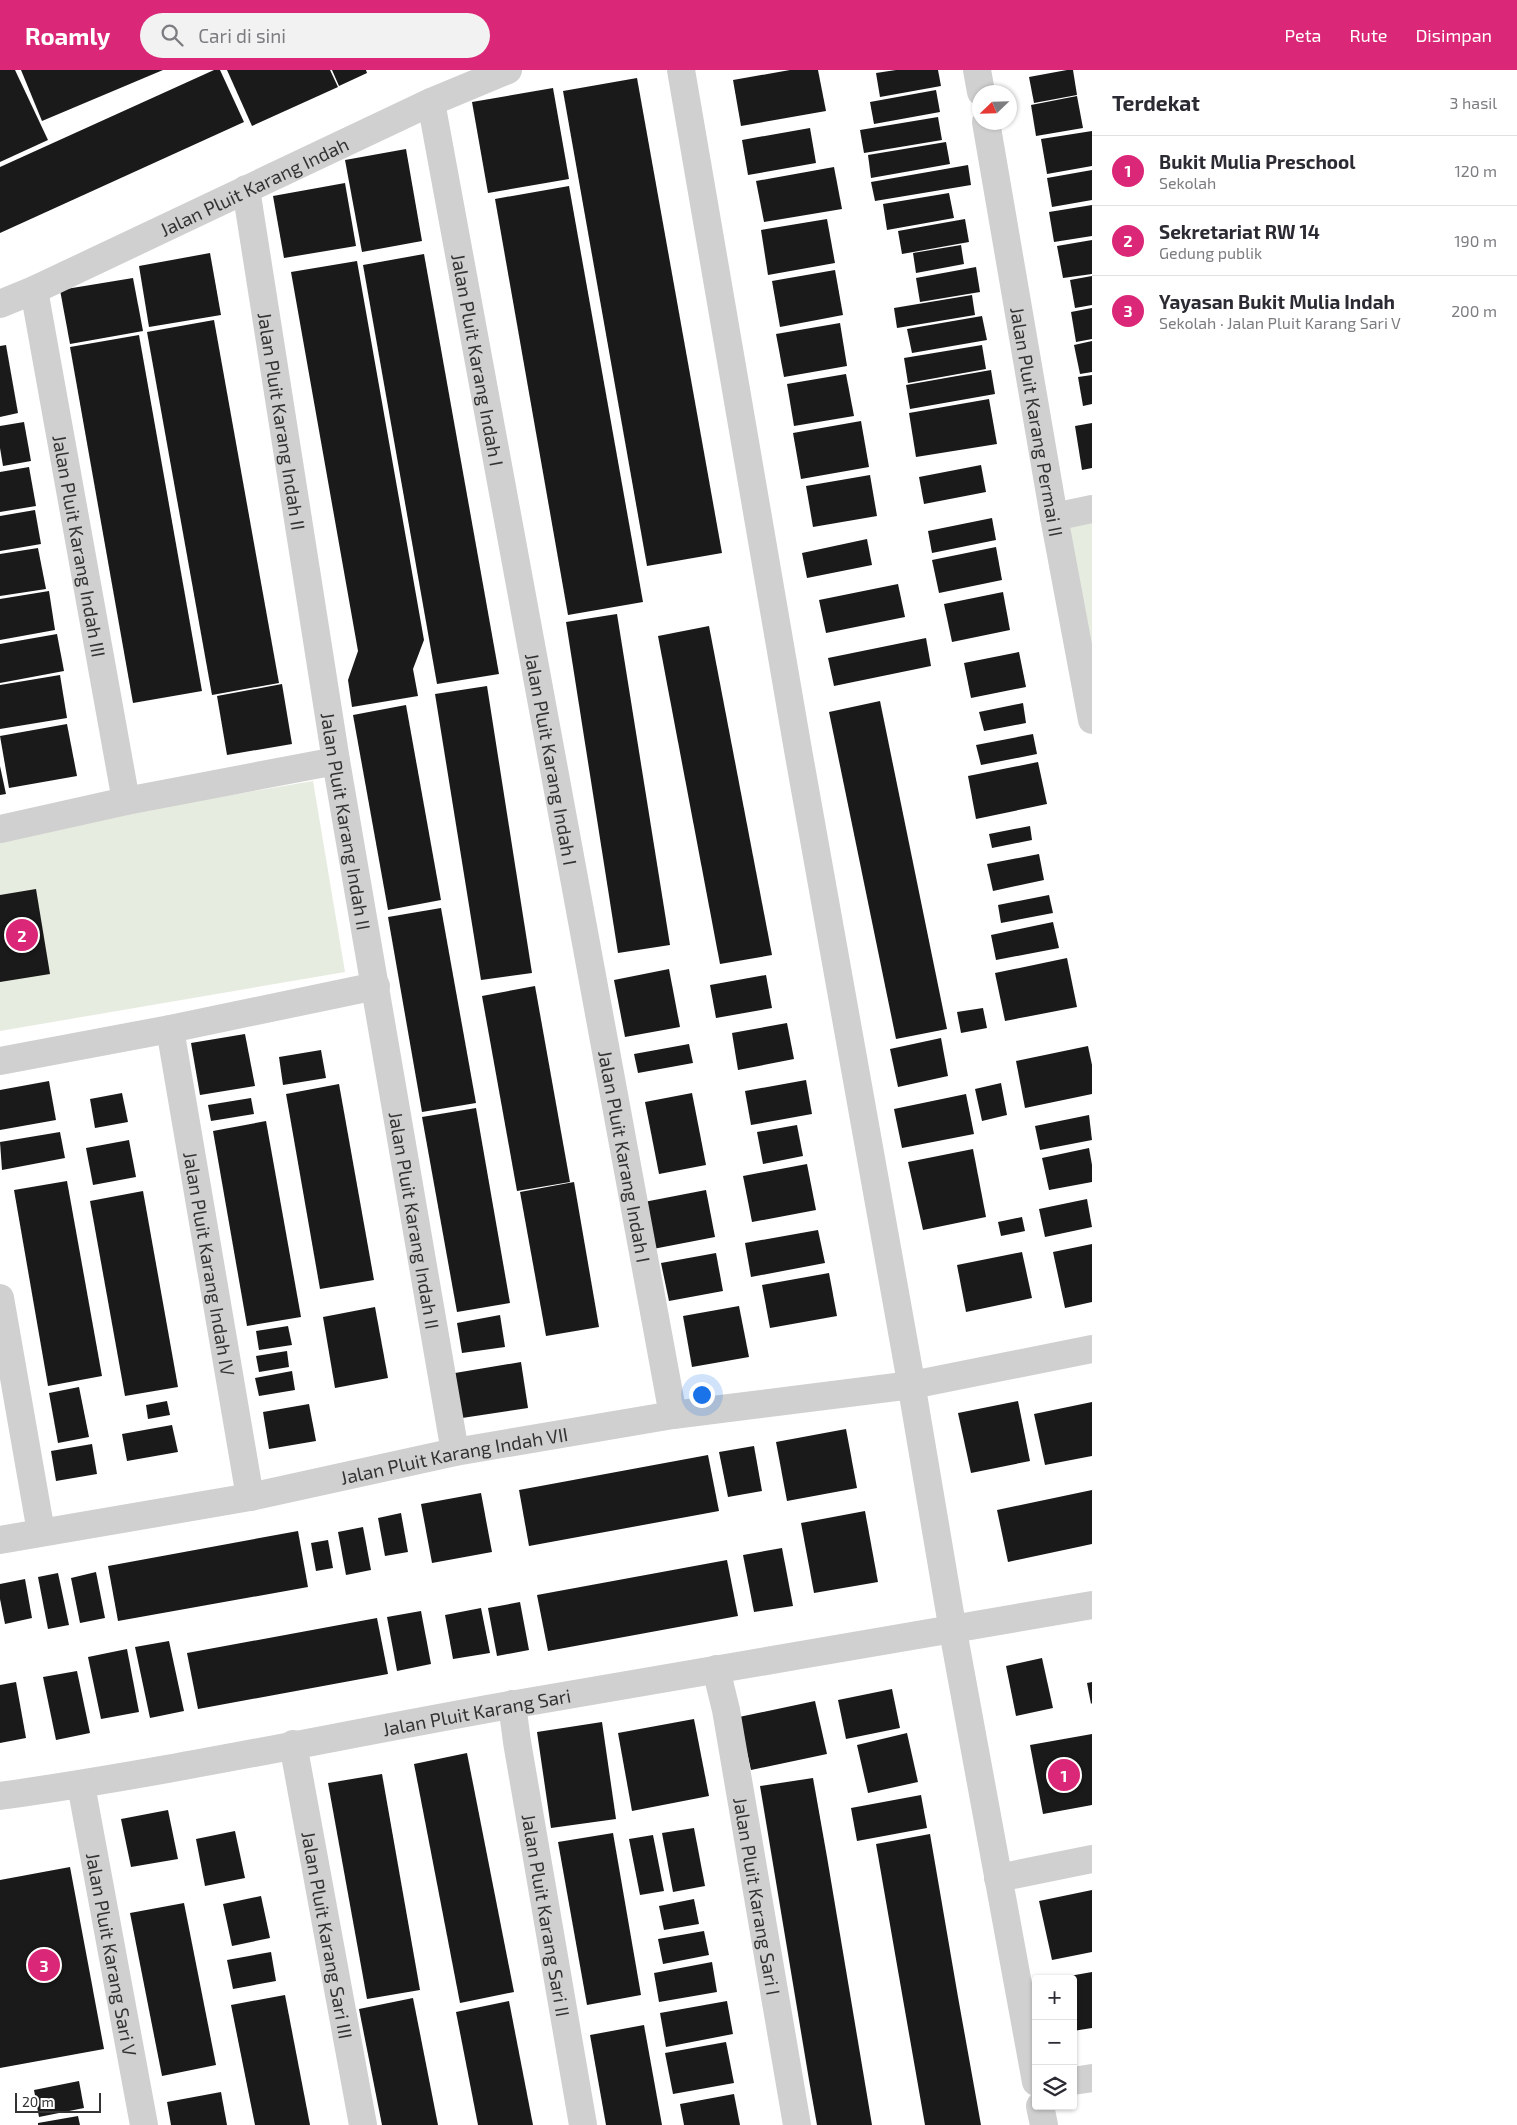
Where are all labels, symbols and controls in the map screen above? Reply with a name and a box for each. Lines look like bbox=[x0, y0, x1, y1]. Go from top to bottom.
search box bbox=[140, 13, 490, 58]
text: Roamly bbox=[25, 21, 110, 50]
icon: search bbox=[158, 21, 186, 49]
text: Cari di sini bbox=[198, 24, 286, 47]
text: Peta bbox=[1285, 24, 1322, 46]
text: Rute bbox=[1350, 24, 1387, 46]
text: Disimpan bbox=[1415, 24, 1492, 46]
north arrow bbox=[972, 85, 1017, 130]
text: Terdekat bbox=[1112, 90, 1200, 115]
text: 3 hasil bbox=[1450, 93, 1497, 112]
street label: Jalan Pluit Karang Indah bbox=[156, 131, 352, 240]
text: Bukit Mulia Preschool bbox=[1159, 150, 1356, 173]
text: 1 bbox=[1125, 161, 1131, 180]
text: 120 m bbox=[1454, 161, 1497, 180]
text: Sekolah bbox=[1159, 173, 1216, 192]
text: Sekretariat RW 14 bbox=[1159, 220, 1320, 243]
text: 2 bbox=[1123, 231, 1133, 250]
text: 190 m bbox=[1454, 231, 1497, 250]
text: Gedung publik bbox=[1159, 243, 1262, 262]
street label: Jalan Pluit Karang Indah I bbox=[448, 252, 509, 468]
text: Yayasan Bukit Mulia Indah bbox=[1159, 290, 1395, 313]
text: 3 bbox=[1123, 301, 1133, 320]
text: 200 m bbox=[1451, 301, 1497, 320]
street label: Jalan Pluit Karang Permai II bbox=[1006, 305, 1069, 538]
street label: Jalan Pluit Karang Indah II bbox=[254, 310, 311, 532]
text: Sekolah · Jalan Pluit Karang Sari V bbox=[1159, 313, 1401, 332]
street label: Jalan Pluit Karang Indah III bbox=[49, 433, 111, 659]
street label: Jalan Pluit Karang Indah I bbox=[521, 651, 583, 867]
street label: Jalan Pluit Karang Indah II bbox=[317, 711, 376, 932]
pin: 2 bbox=[6, 916, 38, 954]
street label: Jalan Pluit Karang Indah I bbox=[594, 1048, 656, 1264]
street label: Jalan Pluit Karang Indah II bbox=[385, 1110, 445, 1331]
street label: Jalan Pluit Karang Indah IV bbox=[180, 1150, 241, 1378]
your location bbox=[689, 1382, 715, 1408]
street label: Jalan Pluit Karang Indah VII bbox=[338, 1422, 570, 1488]
street label: Jalan Pluit Karang Sari bbox=[380, 1683, 573, 1740]
pin: 1 bbox=[1048, 1756, 1080, 1794]
street label: Jalan Pluit Karang Sari I bbox=[730, 1795, 786, 1997]
street label: Jalan Pluit Karang Sari II bbox=[518, 1812, 576, 2018]
street label: Jalan Pluit Karang Sari III bbox=[298, 1829, 358, 2040]
street label: Jalan Pluit Karang Sari V bbox=[82, 1850, 143, 2058]
pin: 3 bbox=[28, 1946, 60, 1984]
map controls bbox=[1032, 1975, 1077, 2110]
button: + bbox=[1032, 1975, 1077, 2020]
button: − bbox=[1032, 2020, 1077, 2065]
button: layers bbox=[1032, 2065, 1077, 2110]
scale bar bbox=[15, 2090, 101, 2113]
text: 20 m bbox=[22, 2093, 54, 2110]

